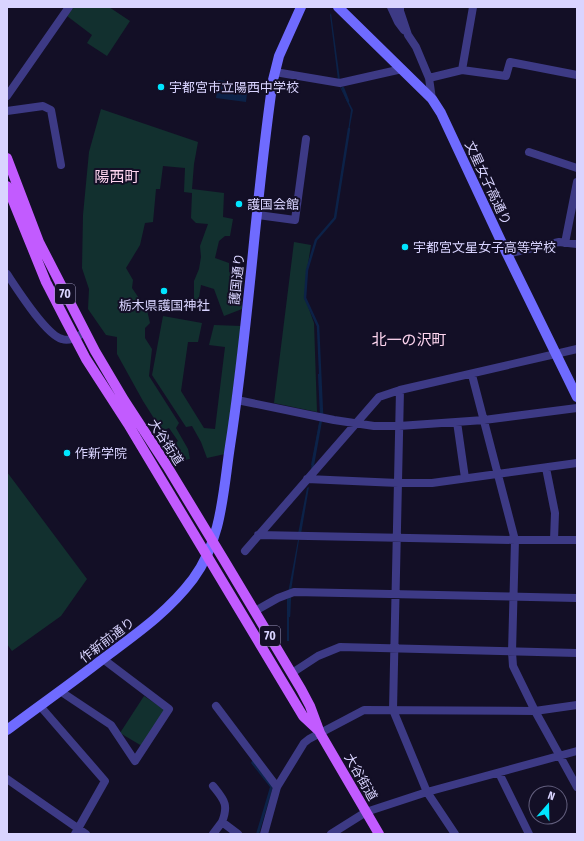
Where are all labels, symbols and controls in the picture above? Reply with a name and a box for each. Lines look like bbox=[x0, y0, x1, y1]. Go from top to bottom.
place label: 宇都宮市立陽西中学校 bbox=[169, 80, 299, 95]
marker: 宇都宮市立陽西中学校 bbox=[156, 82, 166, 92]
street label: 文星女子高通り bbox=[462, 139, 514, 227]
district label: 陽西町 bbox=[94, 168, 140, 186]
place label: 護国会館 bbox=[247, 197, 299, 212]
marker: 護国会館 bbox=[234, 199, 244, 209]
place label: 宇都宮文星女子高等学校 bbox=[413, 240, 556, 255]
marker: 宇都宮文星女子高等学校 bbox=[400, 242, 410, 252]
street label: 護国通り bbox=[227, 252, 247, 306]
road number: 70 bbox=[55, 284, 75, 304]
marker: 栃木県護国神社 bbox=[159, 286, 169, 296]
place label: 栃木県護国神社 bbox=[118, 298, 210, 313]
district label: 北一の沢町 bbox=[371, 331, 447, 349]
street label: 大谷街道 bbox=[146, 416, 186, 468]
place label: 作新学院 bbox=[75, 446, 127, 461]
marker: 作新学院 bbox=[62, 448, 72, 458]
street label: 作新前通り bbox=[77, 614, 137, 666]
road number: 70 bbox=[260, 626, 280, 646]
street label: 大谷街道 bbox=[342, 751, 380, 803]
north arrow bbox=[528, 785, 568, 825]
text: N bbox=[546, 789, 557, 803]

